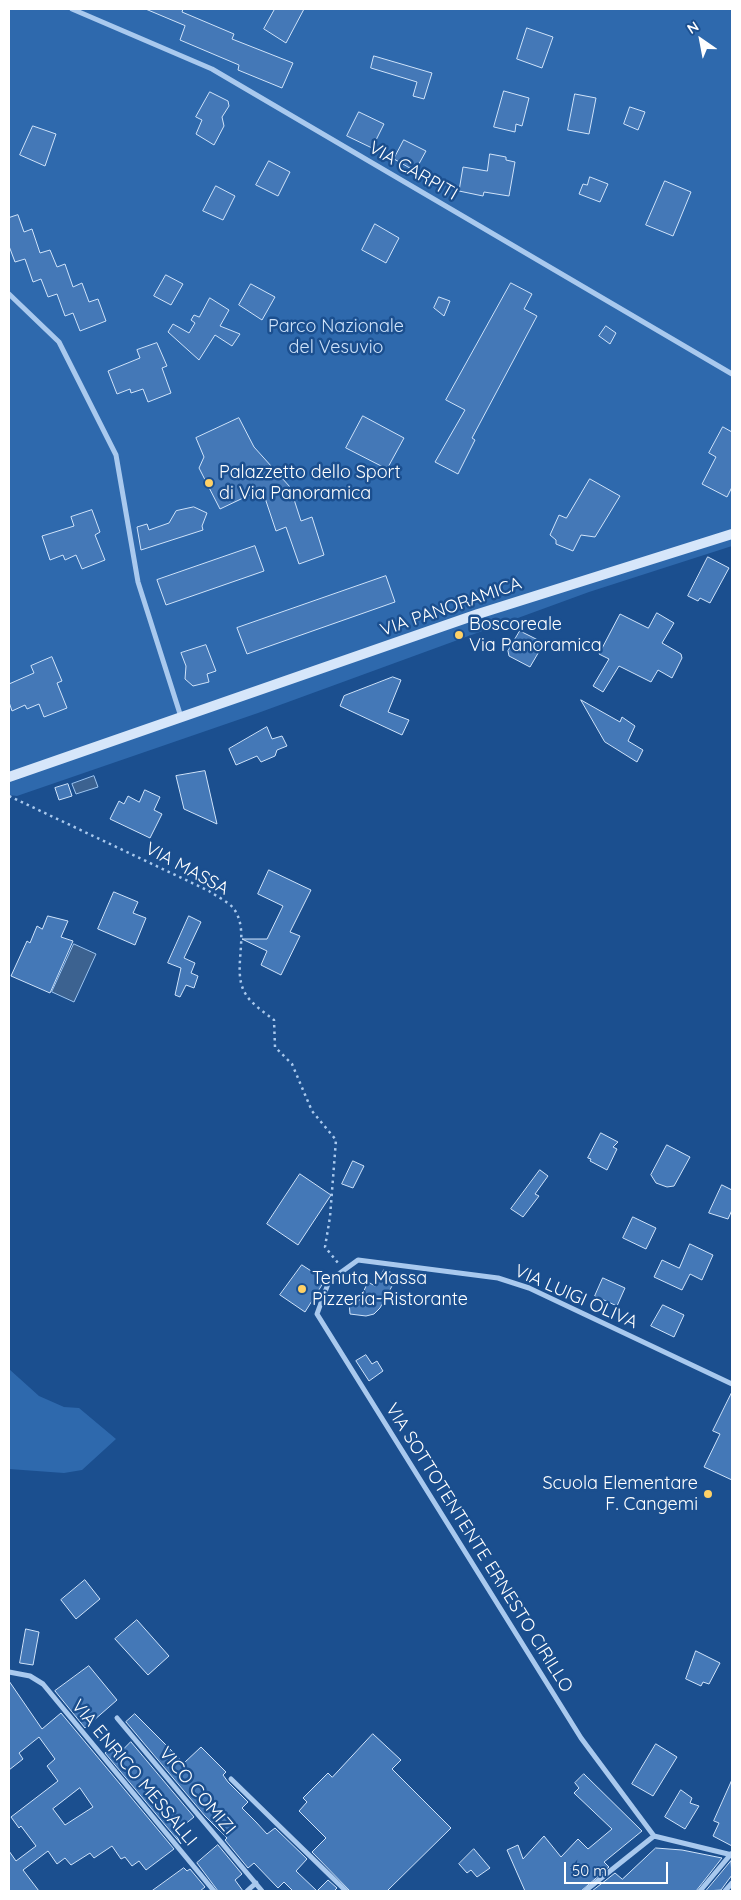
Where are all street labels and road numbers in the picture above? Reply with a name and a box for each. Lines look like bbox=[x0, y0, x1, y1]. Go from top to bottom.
street label: VIA CARPITI bbox=[365, 137, 461, 205]
street label: VIA PANORAMICA bbox=[377, 573, 525, 641]
street label: VIA MASSA bbox=[142, 838, 232, 900]
street label: VIA LUIGI OLIVA bbox=[511, 1260, 641, 1334]
street label: VIA SOTTOTENTENTE ERNESTO CIRILLO bbox=[381, 1399, 577, 1697]
street label: VIA ENRICO MESSALLI bbox=[67, 1696, 201, 1850]
street label: VICO COMIZI bbox=[154, 1743, 240, 1839]

